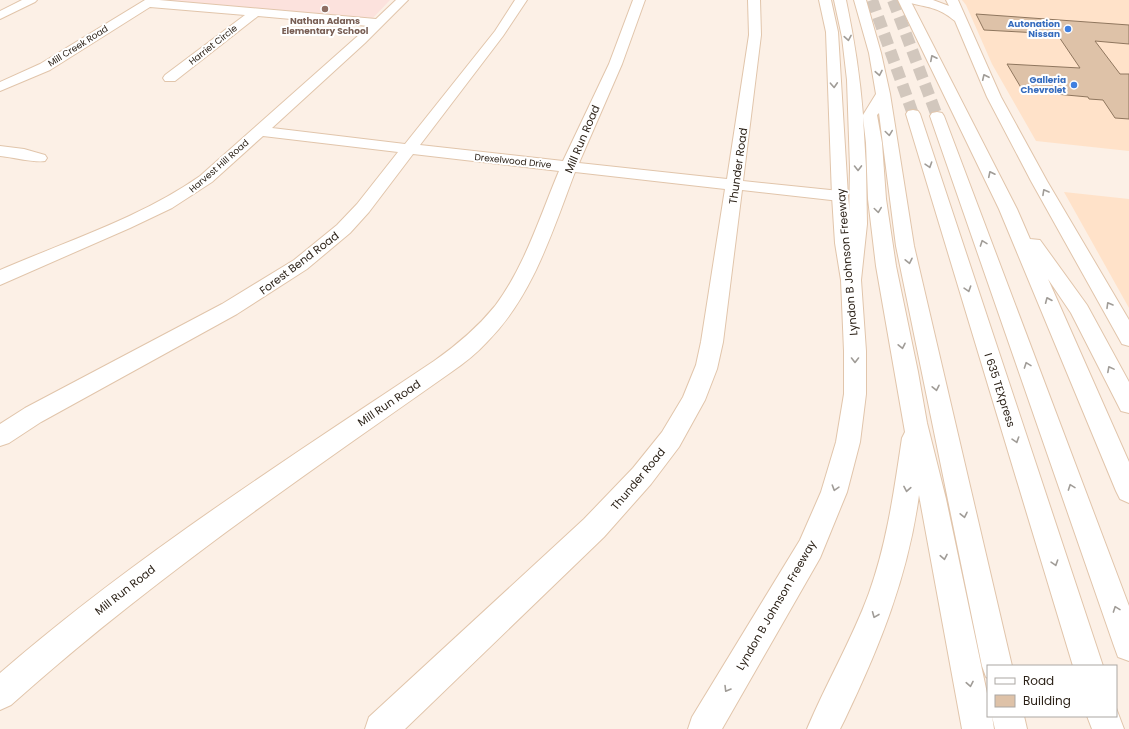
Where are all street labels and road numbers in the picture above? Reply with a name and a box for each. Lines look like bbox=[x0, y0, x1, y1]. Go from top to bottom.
street label: Harriet Circle bbox=[186, 22, 240, 68]
street label: Mill Creek Road bbox=[46, 23, 110, 69]
street label: Mill Run Road bbox=[560, 102, 604, 176]
street label: Thunder Road bbox=[725, 127, 751, 205]
street label: Harvest Hill Road bbox=[187, 137, 251, 195]
street label: Drexelwood Drive bbox=[474, 151, 553, 171]
street label: Lyndon B Johnson Freeway bbox=[833, 187, 861, 336]
street label: Forest Bend Road bbox=[256, 228, 342, 298]
street label: I 635 TEXpress bbox=[980, 351, 1020, 429]
street label: Mill Run Road bbox=[354, 376, 424, 430]
street label: Thunder Road bbox=[607, 444, 669, 514]
street label: Lyndon B Johnson Freeway bbox=[732, 536, 820, 673]
street label: Mill Run Road bbox=[91, 561, 159, 619]

